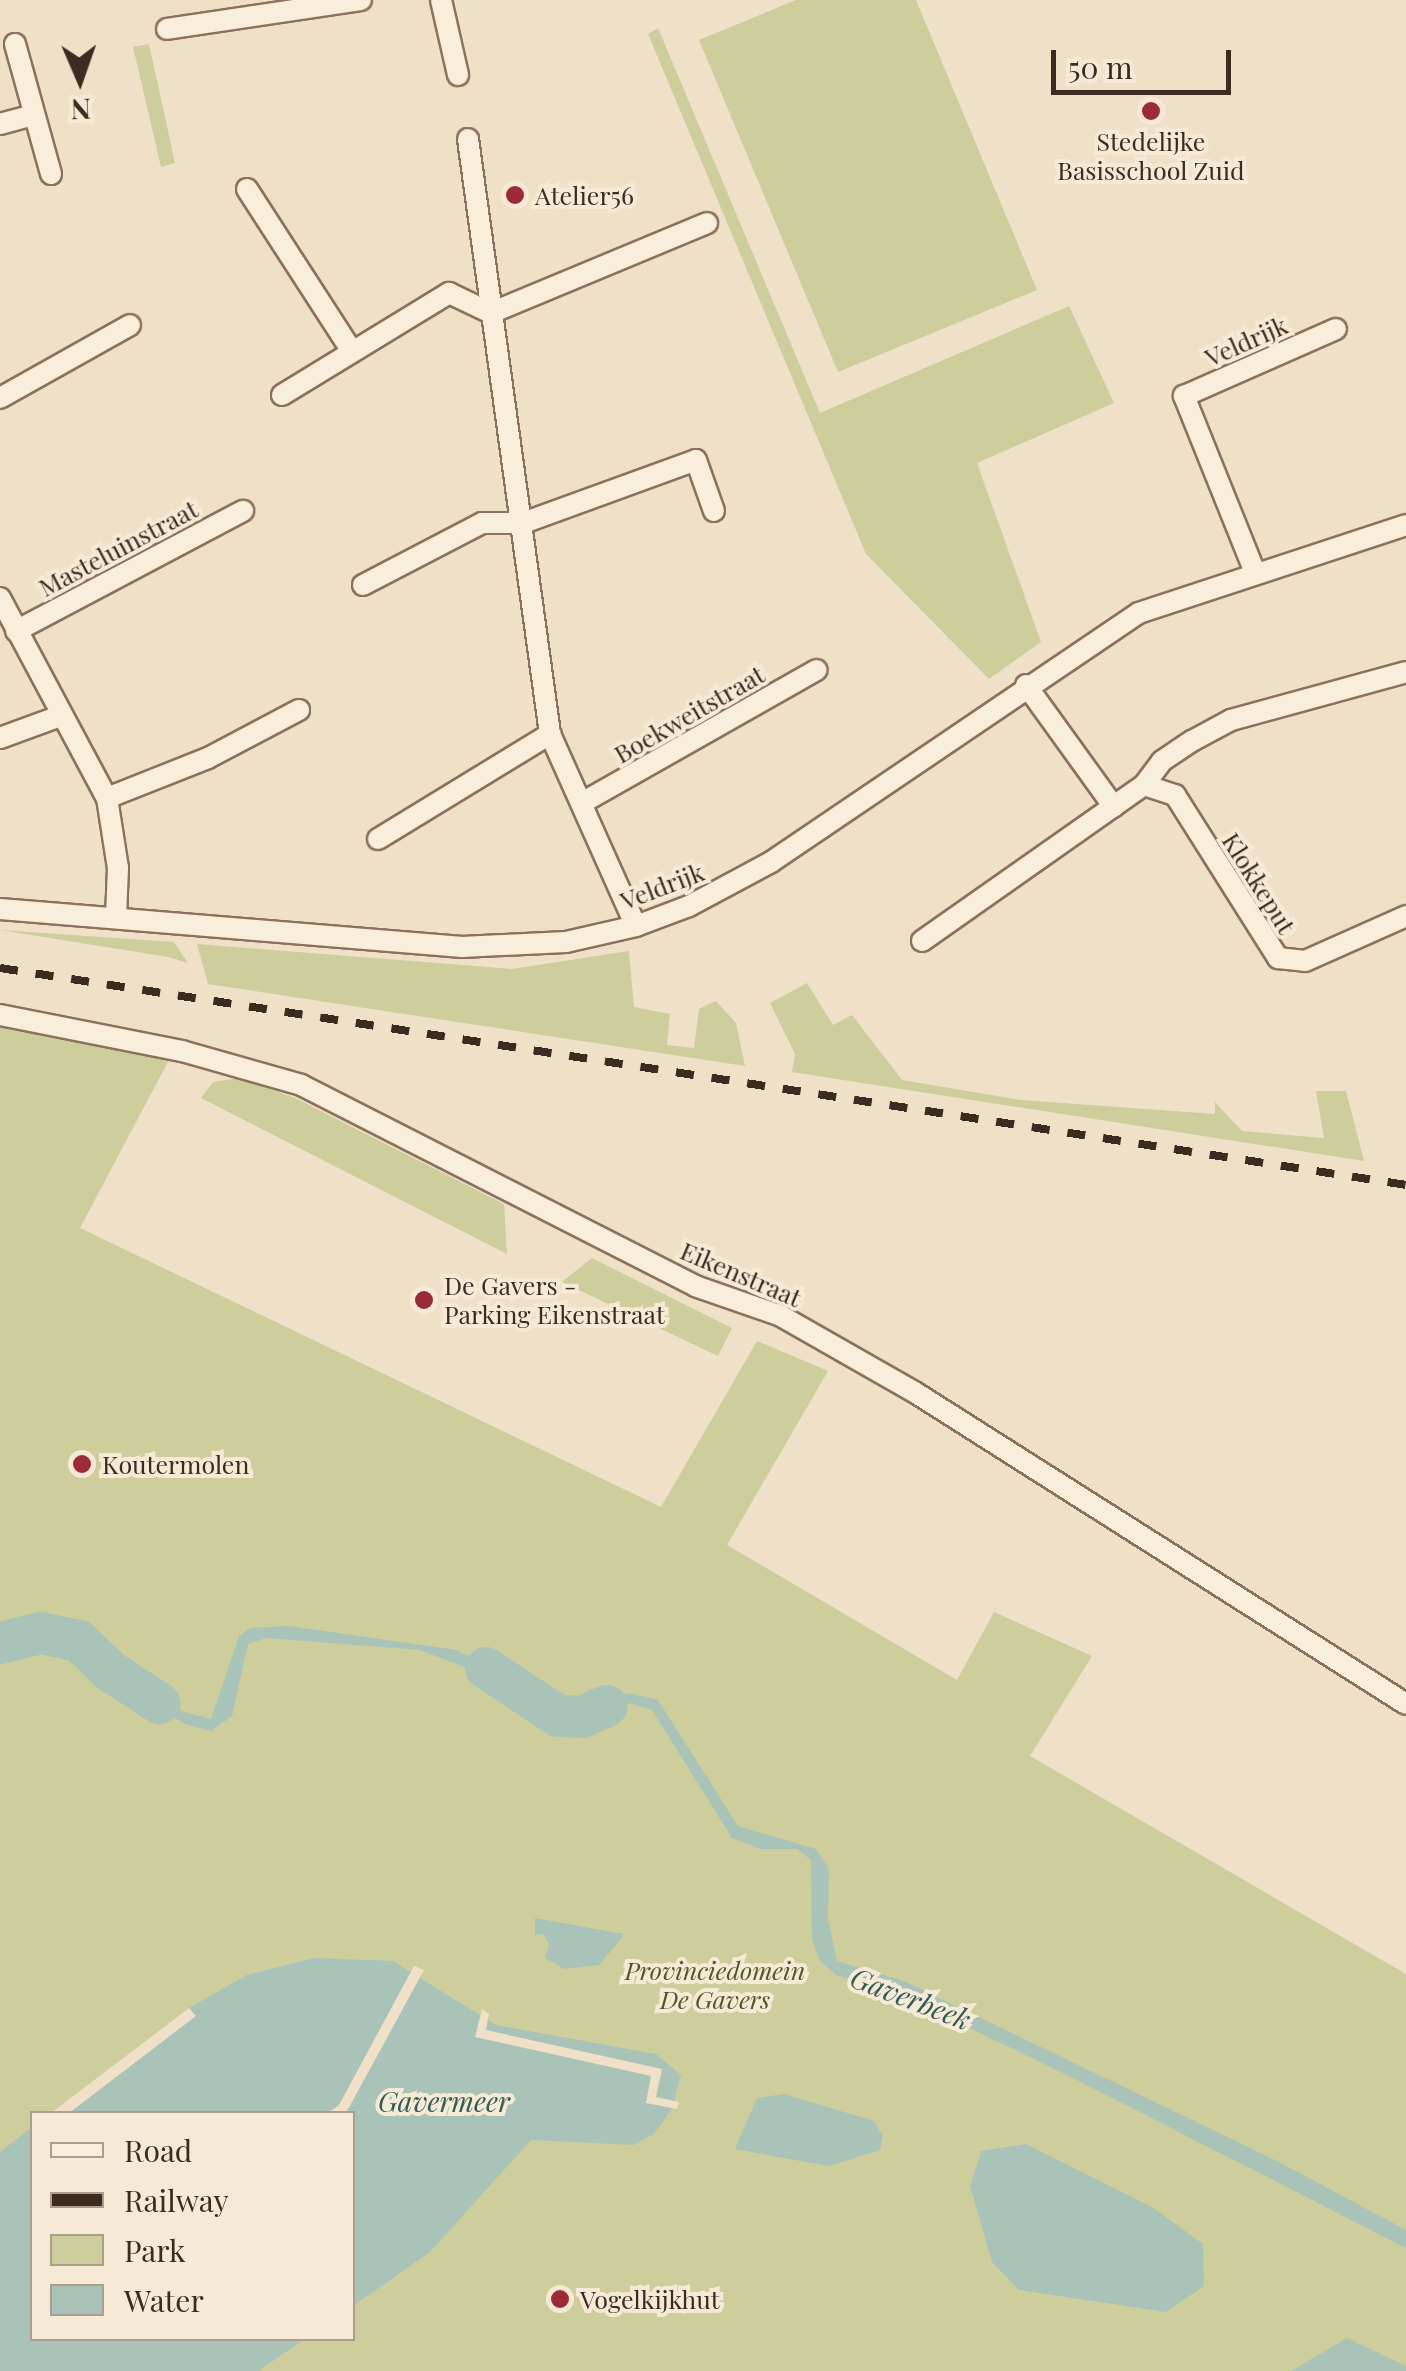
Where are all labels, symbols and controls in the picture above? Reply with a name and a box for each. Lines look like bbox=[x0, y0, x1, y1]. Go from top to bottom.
north arrow bbox=[30, 30, 130, 130]
scale bar bbox=[1056, 30, 1236, 92]
text: 50 m bbox=[1068, 47, 1133, 87]
text: N bbox=[70, 92, 92, 129]
marker: Stedelijke Basisschool Zuid bbox=[1140, 100, 1162, 122]
place label: Stedelijke Basisschool Zuid bbox=[1057, 127, 1245, 186]
place label: Atelier56 bbox=[535, 180, 634, 210]
marker: Atelier56 bbox=[504, 184, 526, 206]
street label: Veldrijk bbox=[1200, 310, 1292, 372]
street label: Masteluinstraat bbox=[33, 494, 203, 602]
street label: Boekweitstraat bbox=[609, 659, 769, 769]
street label: Klokkeput bbox=[1216, 827, 1302, 939]
street label: Veldrijk bbox=[616, 856, 708, 916]
street label: Eikenstraat bbox=[676, 1235, 806, 1313]
place label: De Gavers - Parking Eikenstraat bbox=[444, 1271, 665, 1330]
marker: De Gavers - Parking Eikenstraat bbox=[413, 1289, 435, 1311]
place label: Koutermolen bbox=[102, 1449, 249, 1479]
marker: Koutermolen bbox=[71, 1453, 93, 1475]
park label: Provinciedomein De Gavers bbox=[625, 1956, 805, 2015]
water label: Gaverbeek bbox=[846, 1960, 976, 2036]
water label: Gavermeer bbox=[378, 2084, 510, 2118]
legend bbox=[30, 2111, 355, 2341]
text: Road bbox=[124, 2130, 192, 2170]
text: Railway bbox=[124, 2180, 229, 2220]
text: Park bbox=[124, 2230, 186, 2270]
text: Water bbox=[124, 2280, 204, 2320]
place label: Vogelkijkhut bbox=[580, 2284, 720, 2314]
marker: Vogelkijkhut bbox=[549, 2288, 571, 2310]

